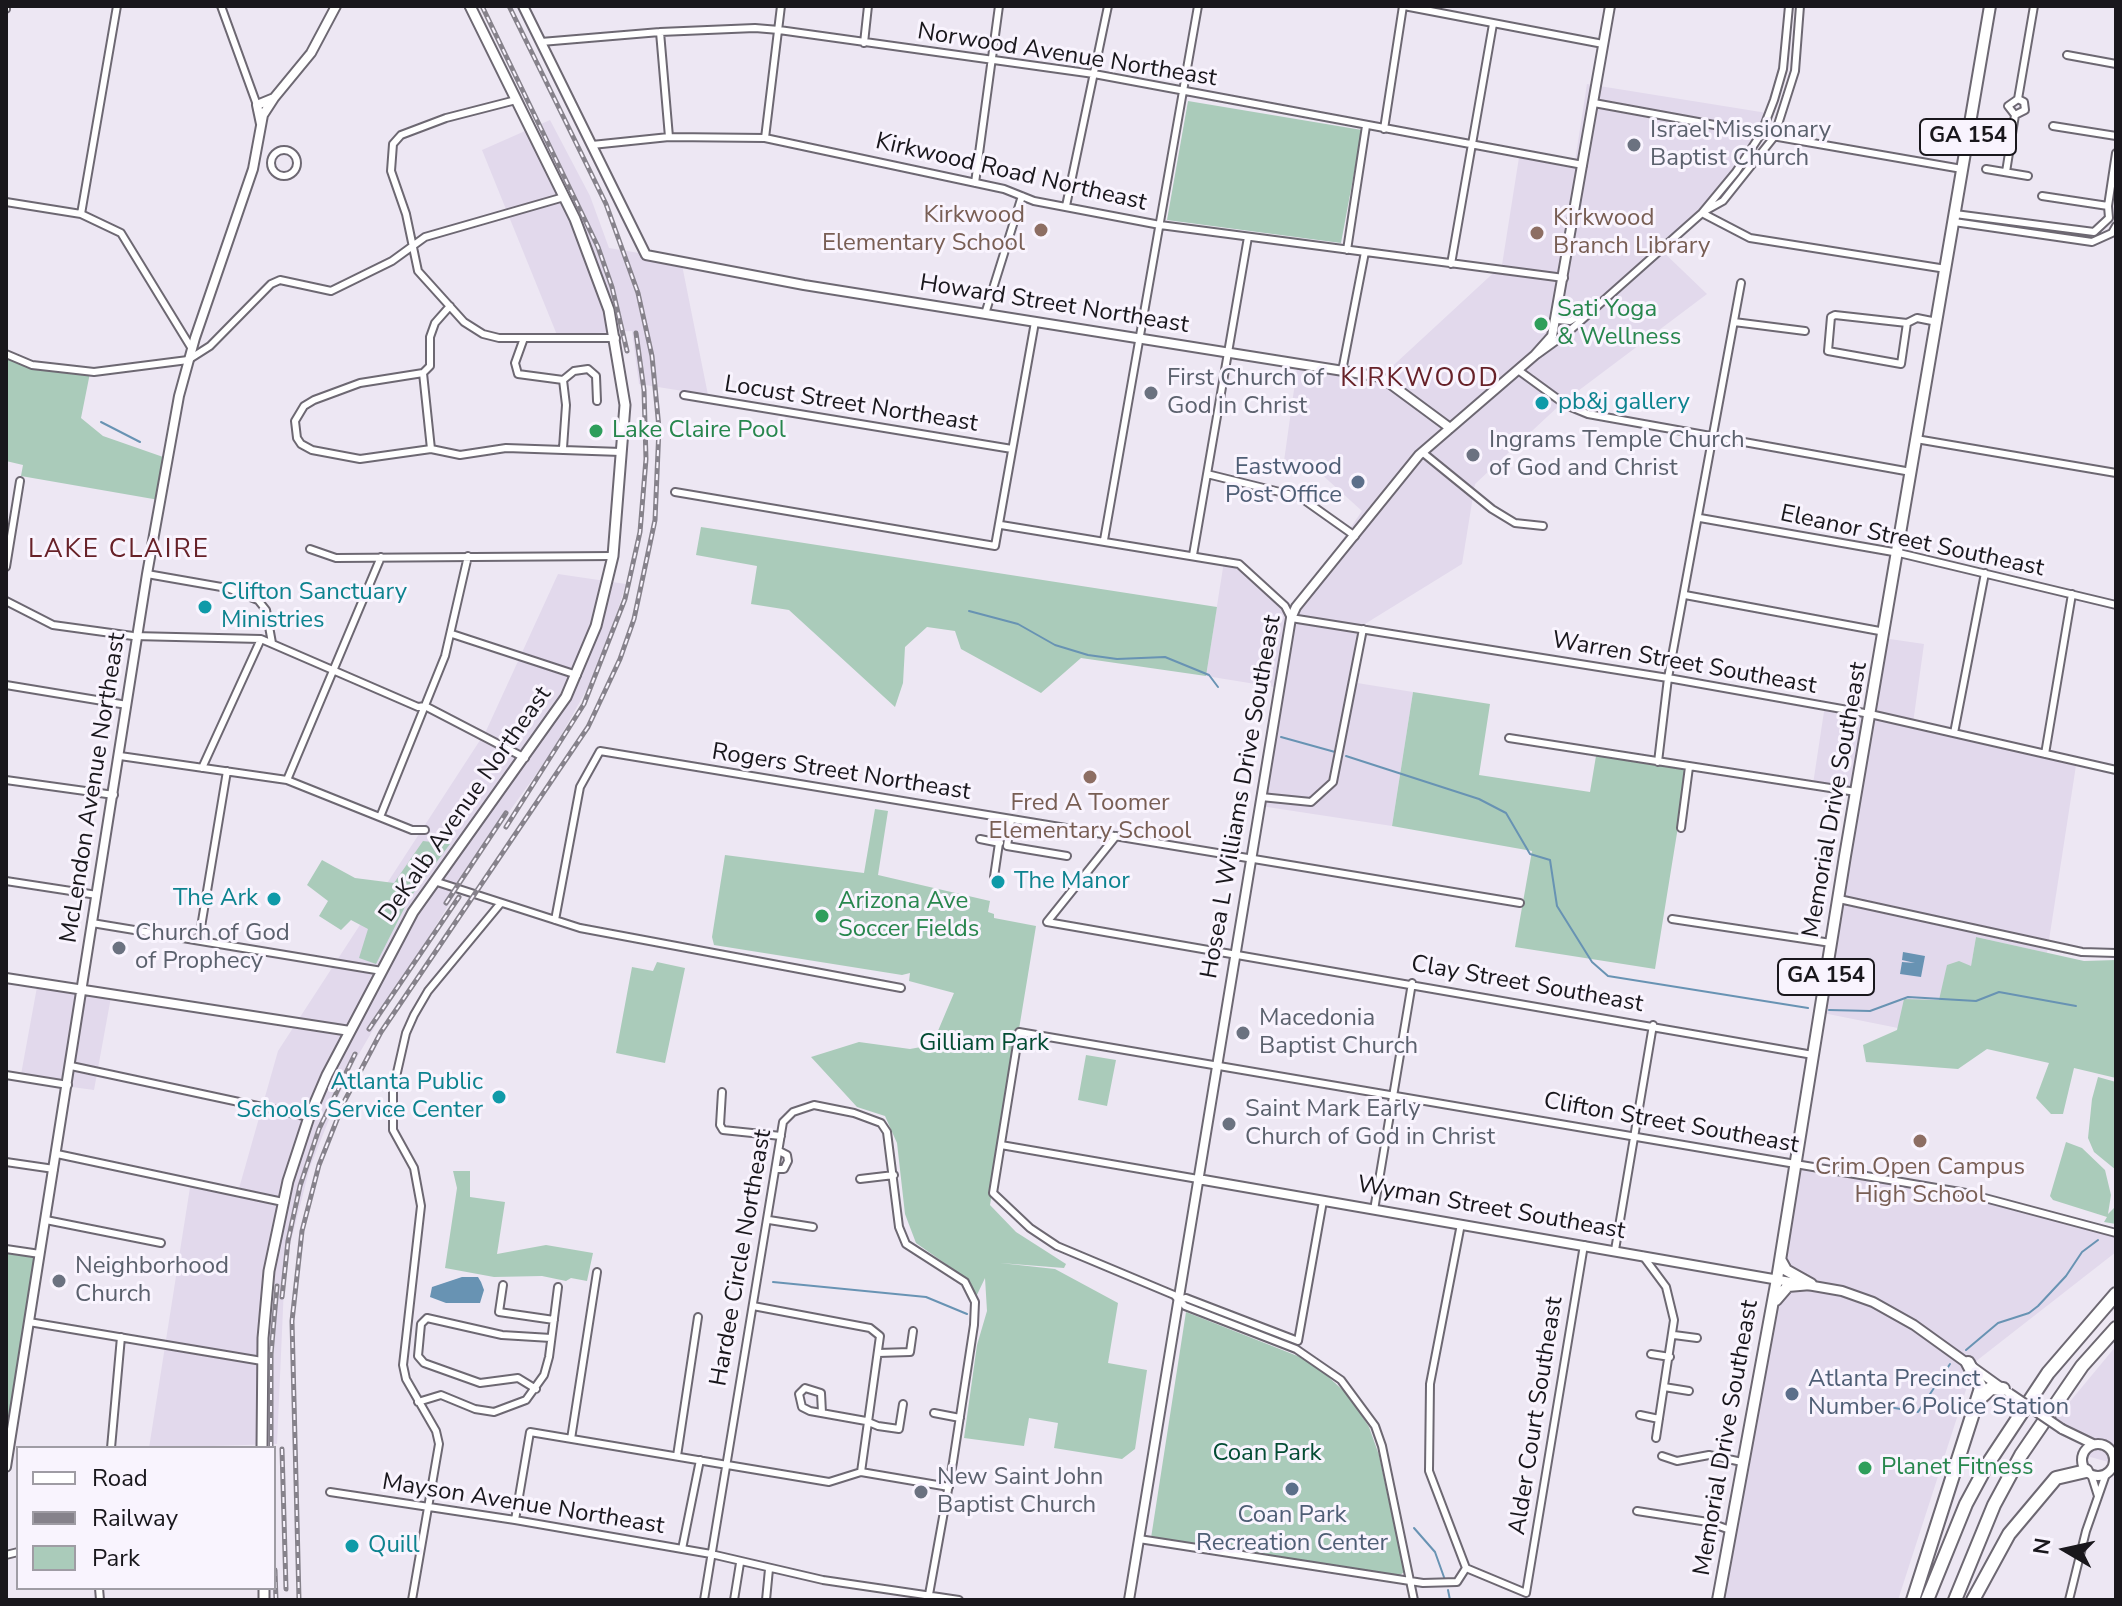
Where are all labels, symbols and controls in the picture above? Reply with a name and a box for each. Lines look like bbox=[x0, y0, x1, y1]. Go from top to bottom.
street label: Norwood Avenue Northeast bbox=[915, 18, 1219, 94]
place label: Israel Missionary Baptist Church bbox=[1650, 117, 1831, 173]
road number: GA 154 bbox=[1920, 119, 2016, 155]
street label: Kirkwood Road Northeast bbox=[873, 128, 1149, 218]
marker: Israel Missionary Baptist Church bbox=[1625, 136, 1643, 154]
place label: Kirkwood Elementary School bbox=[822, 202, 1025, 258]
place label: Kirkwood Branch Library bbox=[1553, 205, 1710, 261]
marker: Kirkwood Elementary School bbox=[1032, 221, 1050, 239]
marker: Kirkwood Branch Library bbox=[1528, 224, 1546, 242]
street label: Howard Street Northeast bbox=[917, 270, 1191, 340]
place label: Sati Yoga & Wellness bbox=[1557, 296, 1681, 352]
marker: Sati Yoga & Wellness bbox=[1532, 315, 1550, 333]
district label: KIRKWOOD bbox=[1340, 364, 1500, 396]
place label: First Church of God in Christ bbox=[1167, 365, 1324, 421]
street label: Locust Street Northeast bbox=[722, 371, 980, 439]
marker: First Church of God in Christ bbox=[1142, 384, 1160, 402]
place label: pb&j gallery bbox=[1558, 389, 1690, 417]
marker: pb&j gallery bbox=[1533, 394, 1551, 412]
place label: Lake Claire Pool bbox=[612, 417, 786, 445]
marker: Lake Claire Pool bbox=[587, 422, 605, 440]
place label: Ingrams Temple Church of God and Christ bbox=[1489, 427, 1745, 483]
marker: Ingrams Temple Church of God and Christ bbox=[1464, 446, 1482, 464]
place label: Eastwood Post Office bbox=[1225, 454, 1342, 510]
marker: Eastwood Post Office bbox=[1349, 473, 1367, 491]
street label: Eleanor Street Southeast bbox=[1778, 500, 2046, 584]
district label: LAKE CLAIRE bbox=[28, 535, 210, 567]
place label: Clifton Sanctuary Ministries bbox=[221, 579, 407, 635]
marker: Clifton Sanctuary Ministries bbox=[196, 598, 214, 616]
street label: Hosea L Williams Drive Southeast bbox=[1196, 613, 1288, 981]
street label: Warren Street Southeast bbox=[1550, 627, 1818, 701]
street label: McLendon Avenue Northeast bbox=[55, 631, 133, 945]
street label: Memorial Drive Southeast bbox=[1798, 660, 1874, 940]
street label: DeKalb Avenue Northeast bbox=[374, 682, 558, 928]
street label: Rogers Street Northeast bbox=[710, 738, 972, 808]
marker: Fred A Toomer Elementary School bbox=[1081, 768, 1099, 786]
place label: Fred A Toomer Elementary School bbox=[989, 790, 1191, 846]
place label: The Manor bbox=[1014, 868, 1130, 896]
marker: The Manor bbox=[989, 873, 1007, 891]
place label: The Ark bbox=[173, 885, 258, 913]
place label: Arizona Ave Soccer Fields bbox=[838, 888, 979, 944]
marker: The Ark bbox=[265, 890, 283, 908]
marker: Arizona Ave Soccer Fields bbox=[813, 907, 831, 925]
place label: Church of God of Prophecy bbox=[135, 920, 290, 976]
marker: Church of God of Prophecy bbox=[110, 939, 128, 957]
street label: Clay Street Southeast bbox=[1409, 950, 1645, 1020]
road number: GA 154 bbox=[1778, 959, 1874, 995]
place label: Macedonia Baptist Church bbox=[1259, 1005, 1418, 1061]
marker: Macedonia Baptist Church bbox=[1234, 1024, 1252, 1042]
park label: Gilliam Park bbox=[919, 1030, 1049, 1058]
place label: Atlanta Public Schools Service Center bbox=[236, 1069, 483, 1125]
street label: Clifton Street Southeast bbox=[1541, 1087, 1801, 1161]
marker: Atlanta Public Schools Service Center bbox=[490, 1088, 508, 1106]
place label: Saint Mark Early Church of God in Christ bbox=[1245, 1096, 1495, 1152]
marker: Saint Mark Early Church of God in Christ bbox=[1220, 1115, 1238, 1133]
street label: Hardee Circle Northeast bbox=[705, 1127, 779, 1389]
marker: Crim Open Campus High School bbox=[1911, 1132, 1929, 1150]
place label: Crim Open Campus High School bbox=[1815, 1154, 2025, 1210]
street label: Wyman Street Southeast bbox=[1355, 1171, 1627, 1247]
place label: Neighborhood Church bbox=[75, 1253, 229, 1309]
marker: Neighborhood Church bbox=[50, 1272, 68, 1290]
street label: Alder Court Southeast bbox=[1504, 1295, 1570, 1537]
street label: Memorial Drive Southeast bbox=[1689, 1298, 1765, 1578]
place label: Atlanta Precinct Number 6 Police Station bbox=[1808, 1366, 2069, 1422]
marker: Atlanta Precinct Number 6 Police Station bbox=[1783, 1385, 1801, 1403]
park label: Coan Park bbox=[1212, 1440, 1322, 1468]
legend bbox=[16, 1446, 276, 1590]
place label: Planet Fitness bbox=[1881, 1454, 2034, 1482]
marker: Planet Fitness bbox=[1856, 1459, 1874, 1477]
text: Road bbox=[92, 1462, 148, 1494]
place label: New Saint John Baptist Church bbox=[937, 1464, 1103, 1520]
street label: Mayson Avenue Northeast bbox=[380, 1468, 666, 1542]
marker: Coan Park Recreation Center bbox=[1283, 1480, 1301, 1498]
marker: New Saint John Baptist Church bbox=[912, 1483, 930, 1501]
text: Railway bbox=[92, 1502, 178, 1534]
place label: Coan Park Recreation Center bbox=[1196, 1502, 1388, 1558]
north arrow bbox=[2026, 1510, 2106, 1590]
place label: Quill bbox=[368, 1532, 420, 1560]
text: N bbox=[2026, 1536, 2058, 1557]
marker: Quill bbox=[343, 1537, 361, 1555]
text: Park bbox=[92, 1542, 140, 1574]

